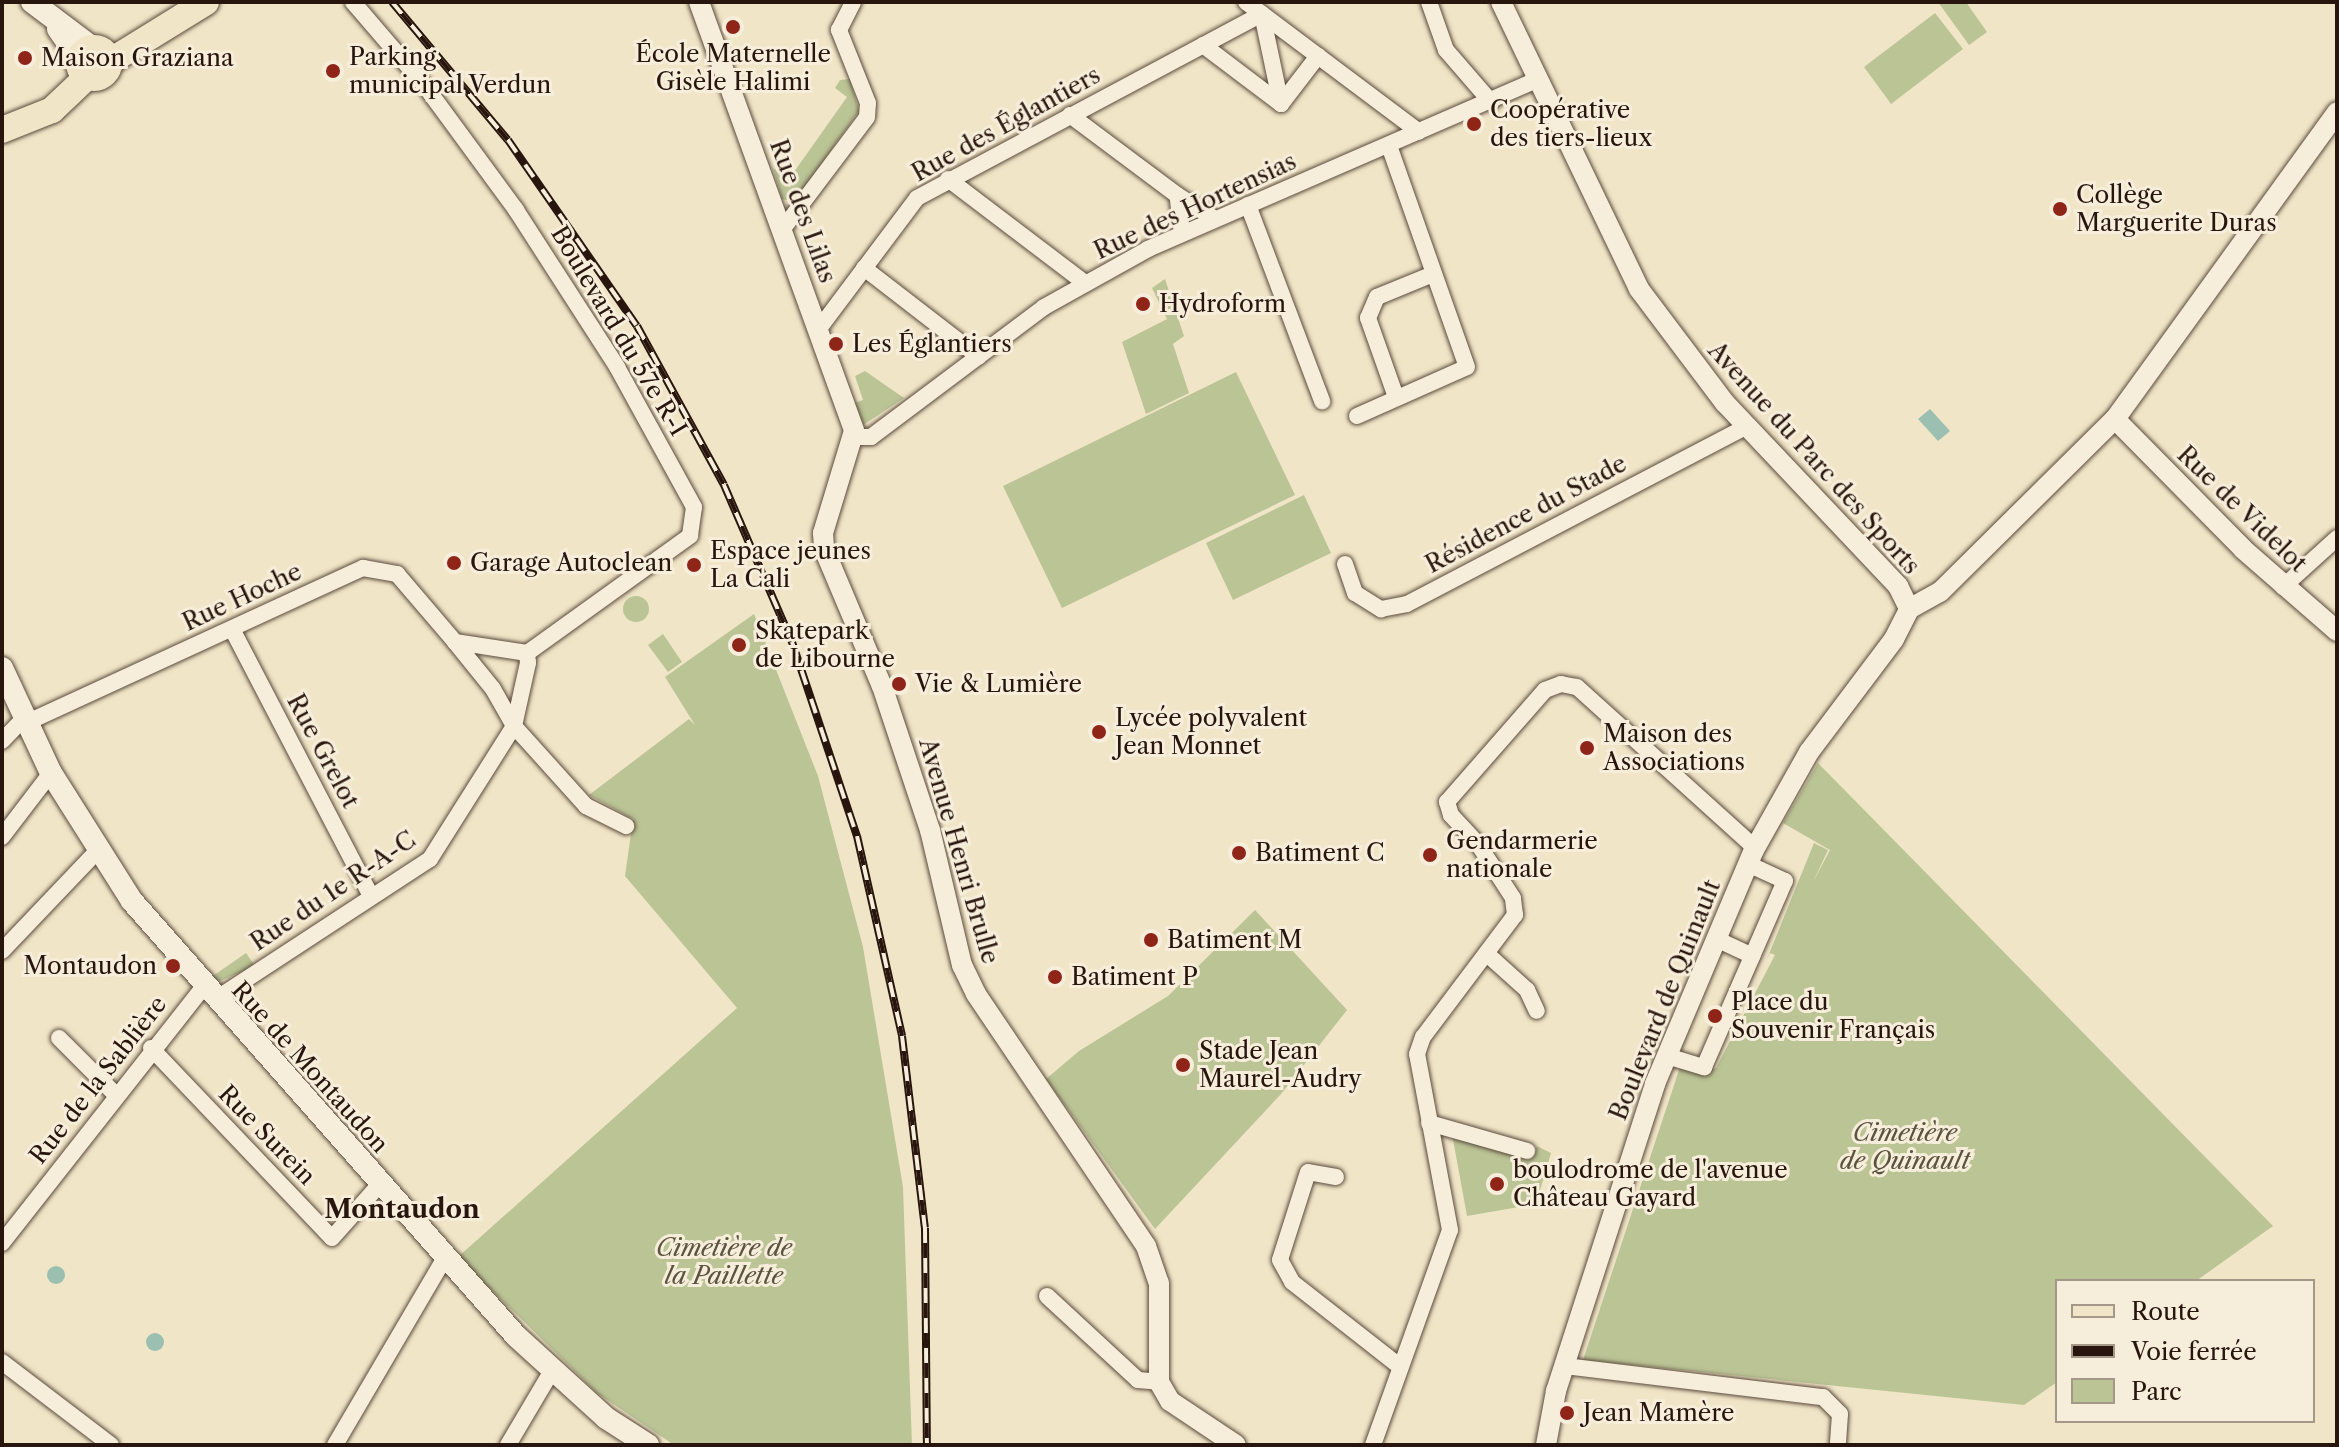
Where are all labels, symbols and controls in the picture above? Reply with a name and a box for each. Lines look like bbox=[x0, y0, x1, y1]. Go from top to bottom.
marker: École Maternelle Gisèle Halimi bbox=[724, 18, 742, 36]
place label: École Maternelle Gisèle Halimi bbox=[635, 40, 831, 96]
place label: Parking municipal Verdun bbox=[349, 43, 552, 99]
place label: Maison Graziana bbox=[41, 44, 234, 72]
marker: Maison Graziana bbox=[16, 49, 34, 67]
street label: Rue des Églantiers bbox=[907, 60, 1105, 188]
marker: Parking municipal Verdun bbox=[324, 62, 342, 80]
place label: Coopérative des tiers-lieux bbox=[1490, 96, 1652, 152]
marker: Coopérative des tiers-lieux bbox=[1465, 115, 1483, 133]
street label: Rue des Lilas bbox=[764, 135, 842, 287]
street label: Rue des Hortensias bbox=[1089, 147, 1301, 265]
place label: Collège Marguerite Duras bbox=[2076, 181, 2277, 237]
marker: Collège Marguerite Duras bbox=[2051, 200, 2069, 218]
street label: Boulevard du 57e R-I bbox=[545, 221, 693, 441]
place label: Hydroform bbox=[1159, 290, 1286, 318]
marker: Hydroform bbox=[1134, 295, 1152, 313]
place label: Les Églantiers bbox=[852, 330, 1012, 358]
marker: Les Églantiers bbox=[827, 335, 845, 353]
street label: Avenue du Parc des Sports bbox=[1702, 336, 1926, 580]
street label: Rue de Videlot bbox=[2171, 440, 2313, 578]
street label: Résidence du Stade bbox=[1421, 449, 1631, 579]
place label: Espace jeunes La Cali bbox=[710, 537, 871, 593]
place label: Garage Autoclean bbox=[470, 549, 673, 577]
marker: Garage Autoclean bbox=[445, 554, 463, 572]
marker: Espace jeunes La Cali bbox=[685, 556, 703, 574]
street label: Rue Hoche bbox=[178, 557, 306, 637]
place label: Skatepark de Libourne bbox=[755, 617, 895, 673]
marker: Skatepark de Libourne bbox=[730, 636, 748, 654]
place label: Vie & Lumière bbox=[915, 670, 1082, 698]
marker: Vie & Lumière bbox=[890, 675, 908, 693]
street label: Rue Grelot bbox=[281, 689, 365, 813]
place label: Lycée polyvalent Jean Monnet bbox=[1115, 704, 1307, 760]
place label: Maison des Associations bbox=[1603, 720, 1745, 776]
marker: Lycée polyvalent Jean Monnet bbox=[1090, 723, 1108, 741]
street label: Avenue Henri Brulle bbox=[913, 735, 1005, 967]
marker: Maison des Associations bbox=[1578, 739, 1596, 757]
street label: Rue du 1e R-A-C bbox=[245, 825, 421, 957]
place label: Gendarmerie nationale bbox=[1446, 827, 1598, 883]
place label: Batiment C bbox=[1255, 839, 1384, 867]
marker: Batiment C bbox=[1230, 844, 1248, 862]
marker: Gendarmerie nationale bbox=[1421, 846, 1439, 864]
street label: Boulevard de Quinault bbox=[1604, 876, 1726, 1124]
place label: Batiment M bbox=[1167, 926, 1302, 954]
marker: Batiment M bbox=[1142, 931, 1160, 949]
place label: Montaudon bbox=[23, 952, 157, 980]
marker: Montaudon bbox=[164, 957, 182, 975]
place label: Batiment P bbox=[1071, 963, 1198, 991]
marker: Batiment P bbox=[1046, 968, 1064, 986]
street label: Rue de Montaudon bbox=[226, 976, 394, 1158]
place label: Place du Souvenir Français bbox=[1731, 988, 1936, 1044]
street label: Rue de la Sablière bbox=[23, 990, 173, 1170]
marker: Place du Souvenir Français bbox=[1706, 1007, 1724, 1025]
place label: Stade Jean Maurel-Audry bbox=[1199, 1037, 1362, 1093]
marker: Stade Jean Maurel-Audry bbox=[1174, 1056, 1192, 1074]
street label: Rue Surein bbox=[213, 1079, 321, 1191]
park label: Cimetière de Quinault bbox=[1840, 1119, 1970, 1175]
place label: boulodrome de l'avenue Château Gayard bbox=[1513, 1156, 1788, 1212]
marker: boulodrome de l'avenue Château Gayard bbox=[1488, 1175, 1506, 1193]
district label: Montaudon bbox=[324, 1194, 480, 1226]
park label: Cimetière de la Paillette bbox=[656, 1234, 792, 1290]
legend bbox=[2055, 1279, 2315, 1423]
text: Route bbox=[2131, 1297, 2200, 1326]
text: Voie ferrée bbox=[2131, 1337, 2257, 1366]
text: Parc bbox=[2131, 1377, 2182, 1406]
place label: Jean Mamère bbox=[1583, 1399, 1734, 1427]
marker: Jean Mamère bbox=[1558, 1404, 1576, 1422]

